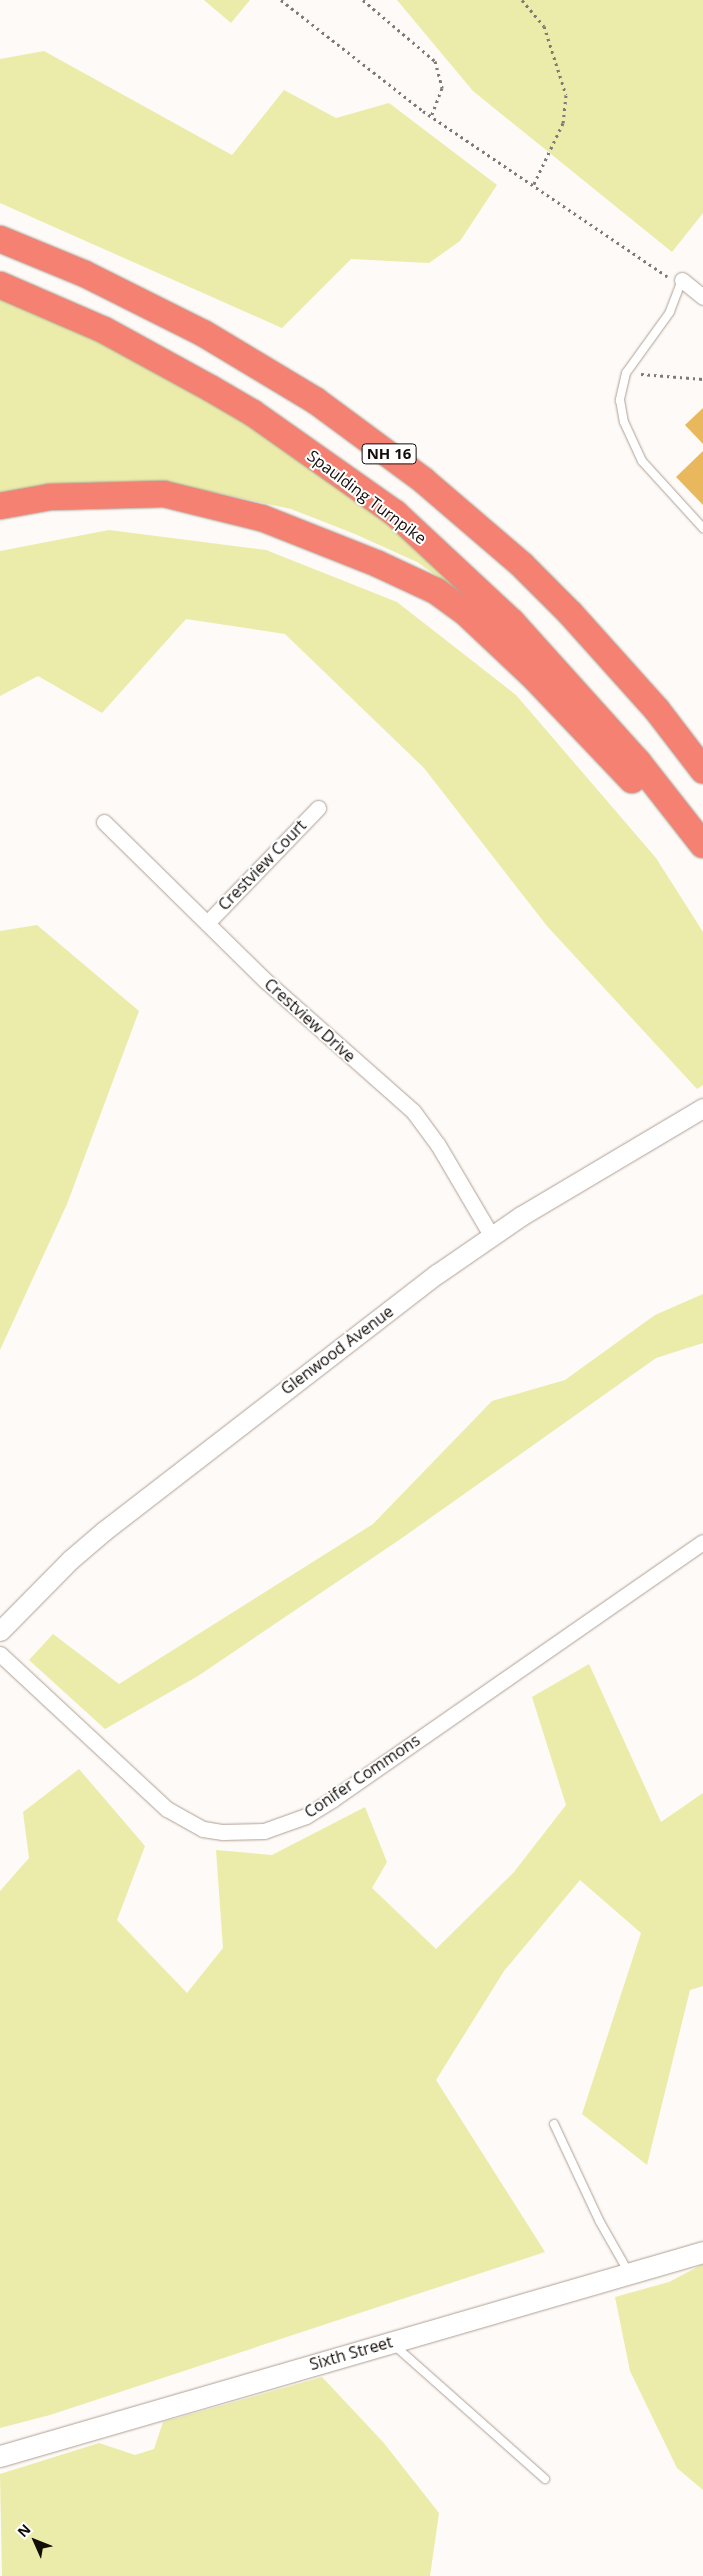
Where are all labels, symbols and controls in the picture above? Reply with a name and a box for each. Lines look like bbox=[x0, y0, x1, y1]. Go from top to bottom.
road number: NH 16 bbox=[362, 442, 416, 466]
street label: Spaulding Turnpike bbox=[304, 446, 430, 548]
street label: Crestview Court bbox=[214, 816, 310, 914]
street label: Crestview Drive bbox=[261, 974, 359, 1066]
street label: Glenwood Avenue bbox=[277, 1301, 397, 1399]
street label: Conifer Commons bbox=[301, 1730, 423, 1822]
street label: Sixth Street bbox=[307, 2332, 395, 2374]
north arrow bbox=[10, 2516, 60, 2566]
text: N bbox=[13, 2520, 35, 2541]

